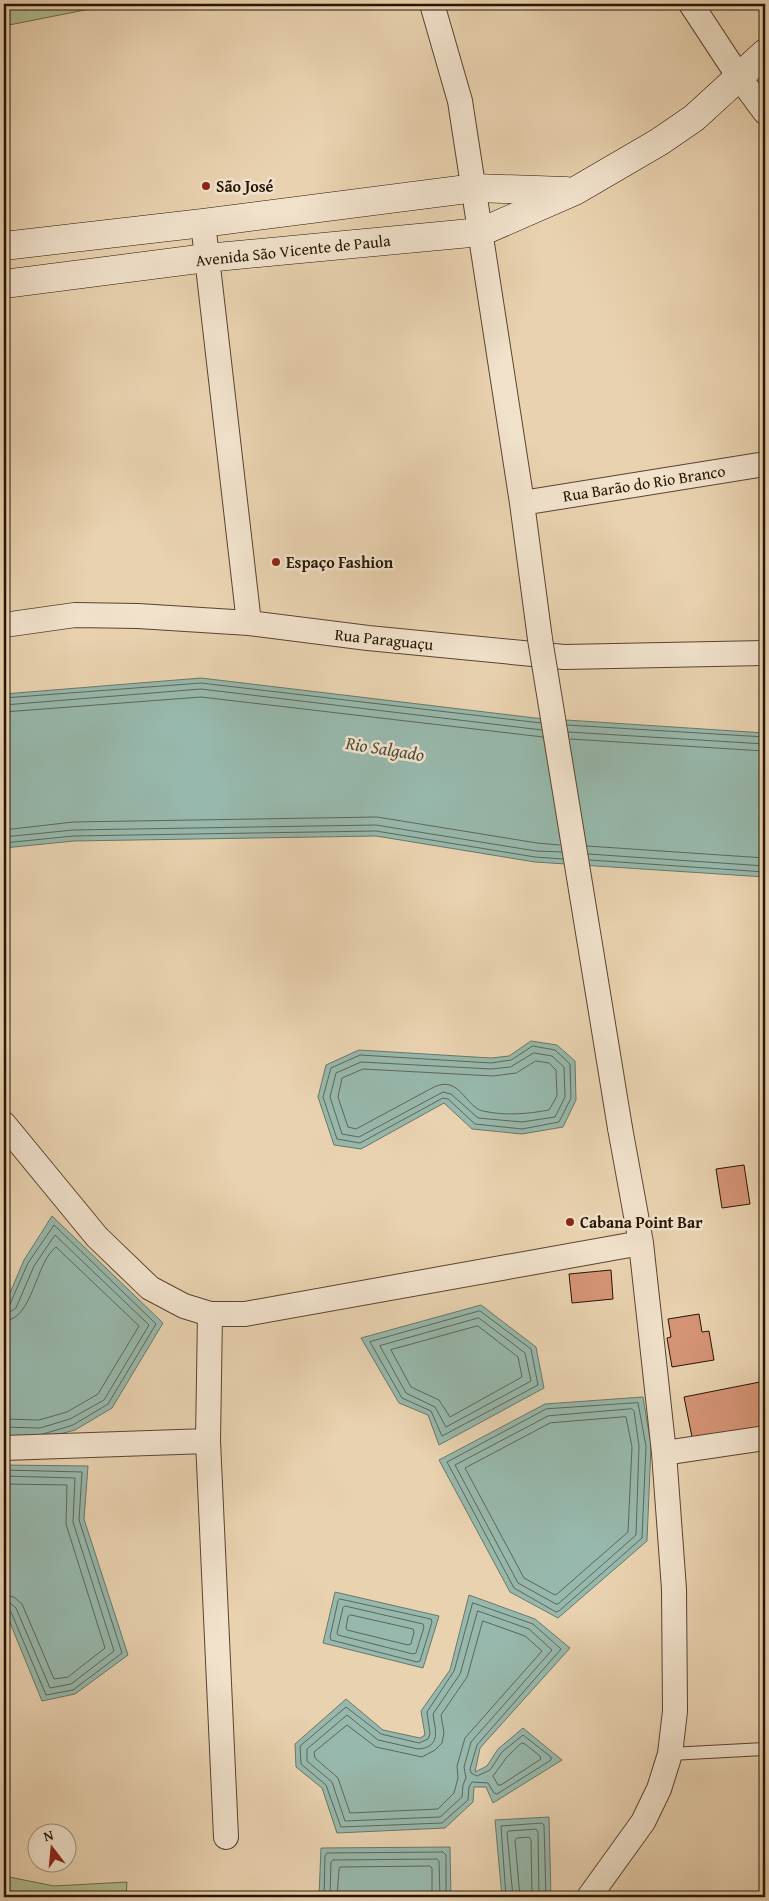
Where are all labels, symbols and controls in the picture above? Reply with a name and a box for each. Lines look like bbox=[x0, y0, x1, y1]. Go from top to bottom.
place label: São José bbox=[216, 174, 274, 198]
marker: São José bbox=[200, 180, 212, 192]
street label: Avenida São Vicente de Paula bbox=[194, 228, 392, 272]
street label: Rua Barão do Rio Branco bbox=[561, 458, 727, 508]
place label: Espaço Fashion bbox=[286, 550, 394, 574]
marker: Espaço Fashion bbox=[270, 556, 282, 568]
street label: Rua Paraguaçu bbox=[333, 622, 435, 656]
water label: Rio Salgado bbox=[343, 729, 427, 768]
place label: Cabana Point Bar bbox=[580, 1210, 703, 1234]
marker: Cabana Point Bar bbox=[564, 1216, 576, 1228]
north arrow bbox=[28, 1824, 78, 1874]
text: N bbox=[41, 1824, 56, 1846]

